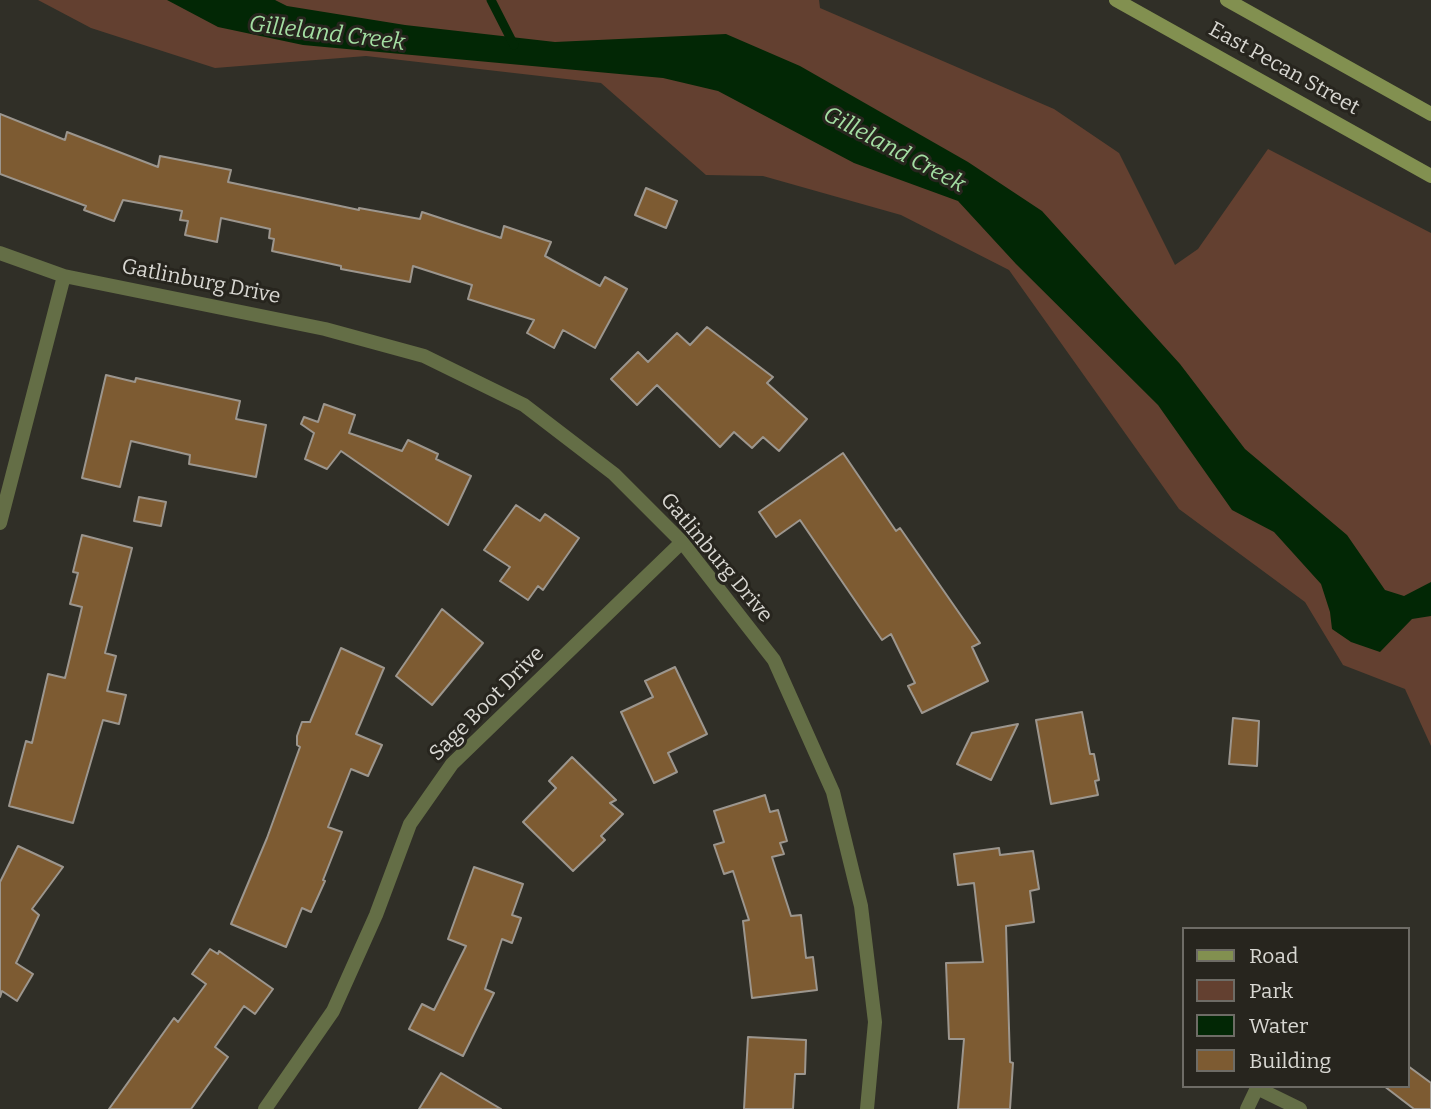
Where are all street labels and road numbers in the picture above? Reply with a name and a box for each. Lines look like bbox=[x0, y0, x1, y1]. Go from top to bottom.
street label: East Pecan Street bbox=[1204, 17, 1364, 121]
street label: Gatlinburg Drive bbox=[119, 254, 283, 310]
street label: Gatlinburg Drive bbox=[654, 488, 778, 628]
street label: Sage Boot Drive bbox=[424, 641, 550, 767]

